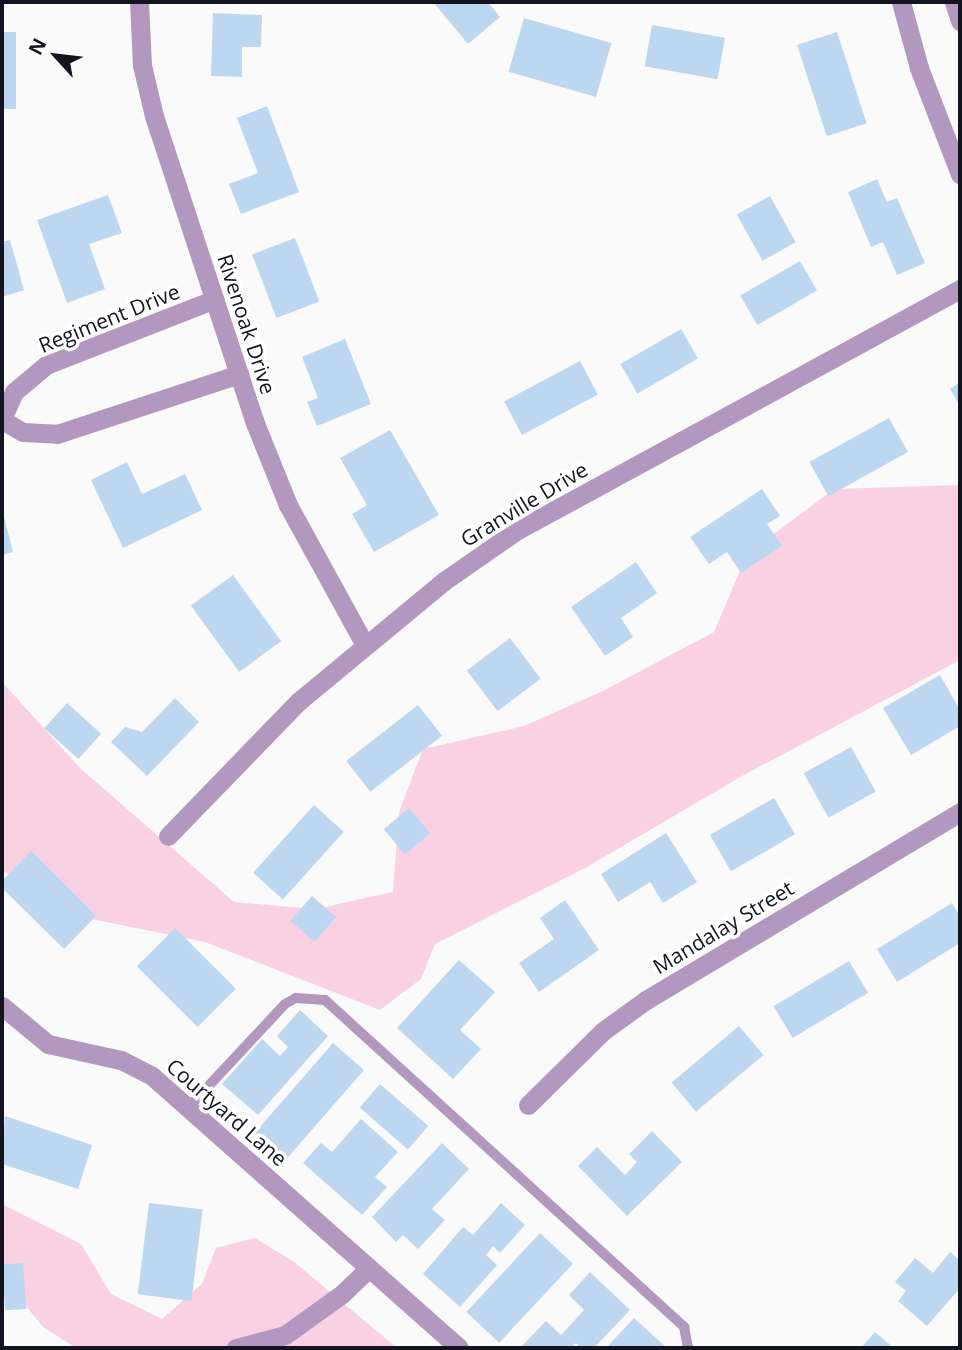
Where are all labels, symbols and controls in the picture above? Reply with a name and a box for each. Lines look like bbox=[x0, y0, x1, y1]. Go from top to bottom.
north arrow bbox=[21, 21, 91, 91]
text: N bbox=[22, 34, 52, 59]
street label: Rivenoak Drive bbox=[213, 251, 281, 397]
street label: Regiment Drive bbox=[35, 278, 183, 358]
street label: Granville Drive bbox=[456, 456, 592, 552]
street label: Mandalay Street bbox=[648, 875, 798, 979]
street label: Courtyard Lane bbox=[162, 1053, 292, 1171]

